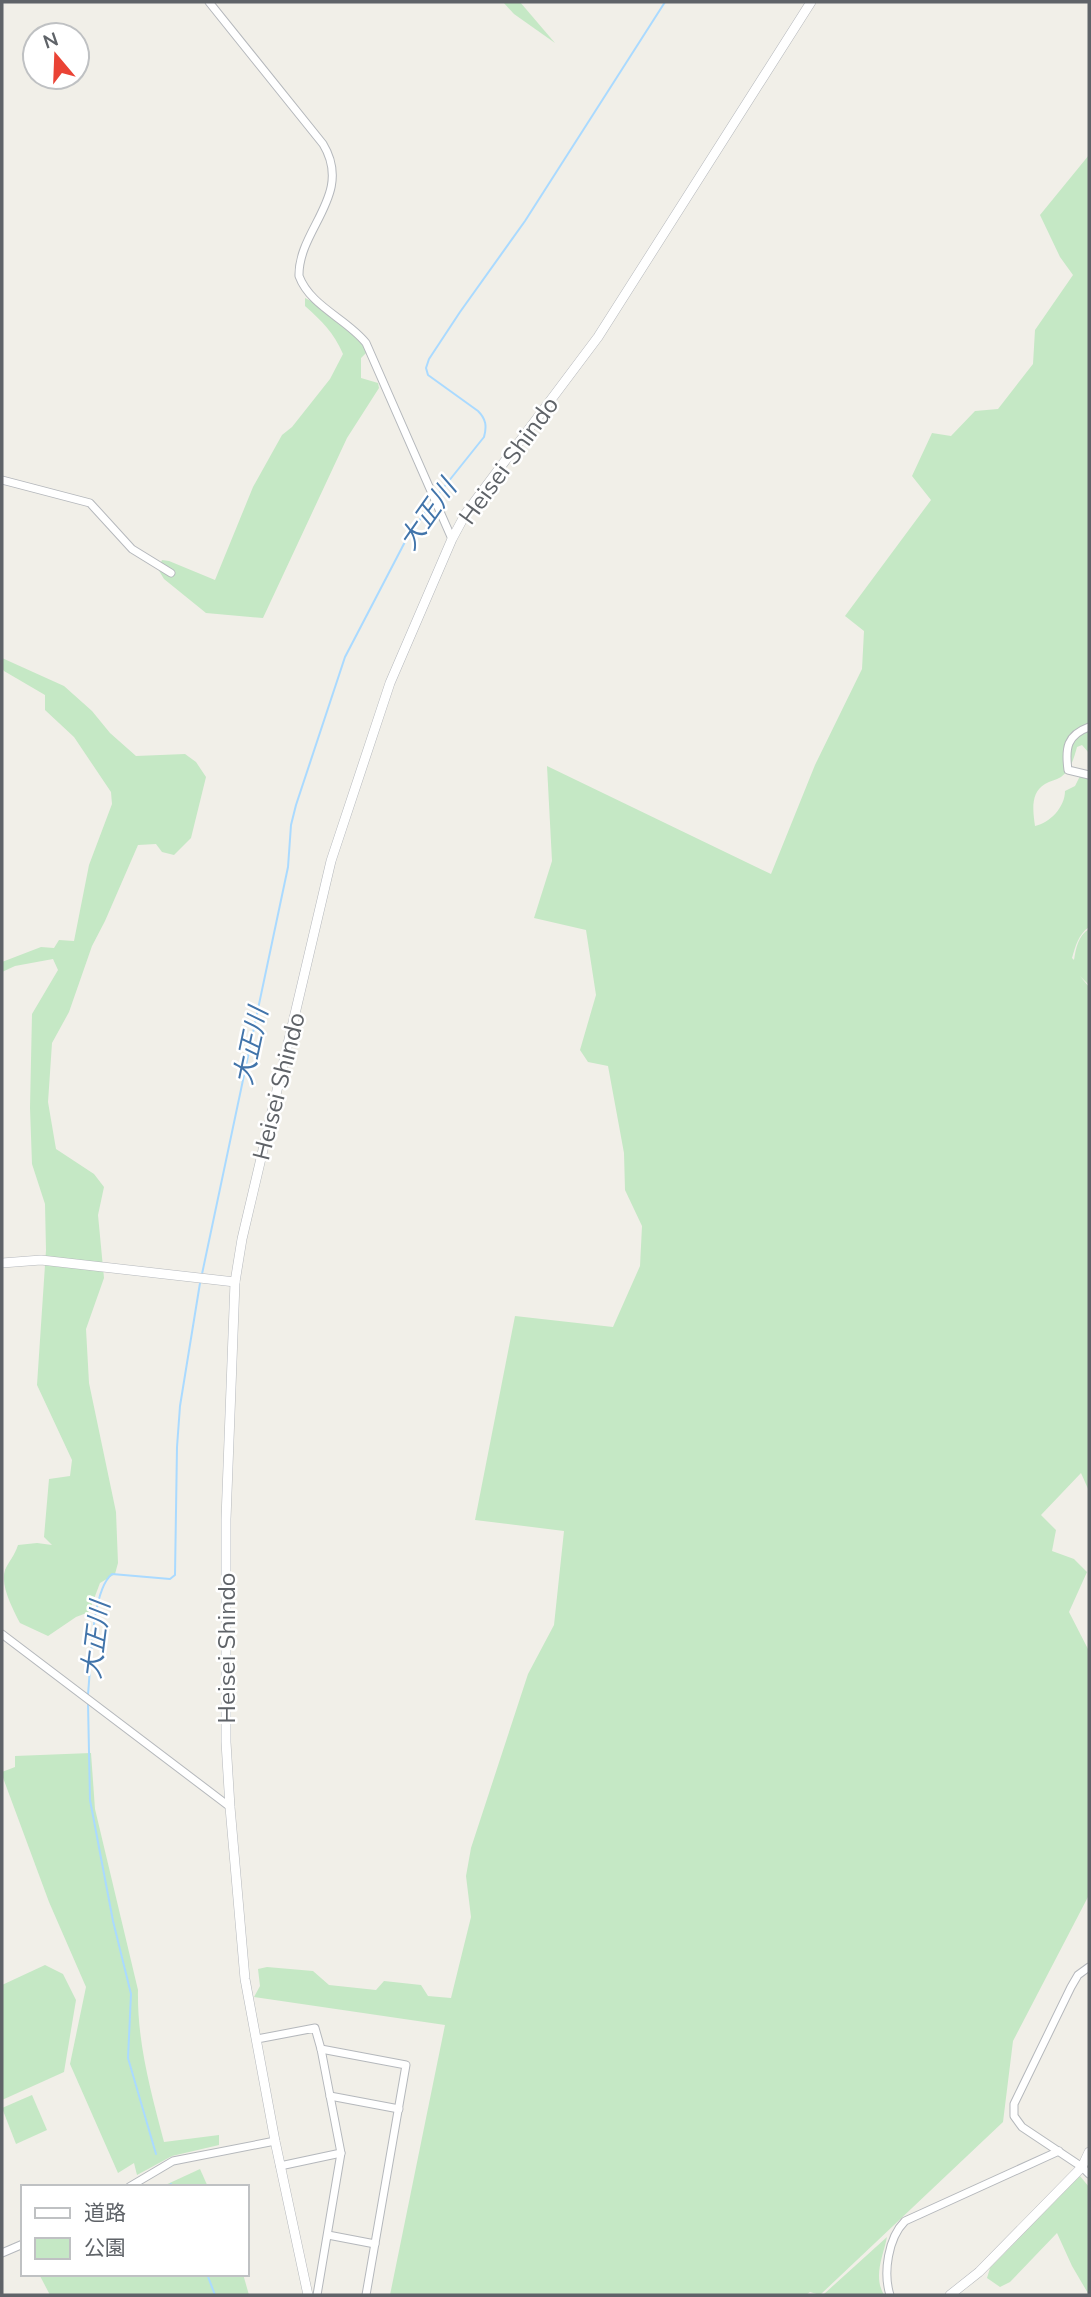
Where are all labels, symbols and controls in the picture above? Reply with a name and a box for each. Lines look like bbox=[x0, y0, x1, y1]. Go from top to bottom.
north arrow bbox=[21, 21, 91, 91]
text: N bbox=[40, 26, 61, 54]
street label: Heisei Shindo bbox=[451, 390, 565, 530]
water label: 大正川 bbox=[391, 470, 465, 555]
water label: 大正川 bbox=[226, 1001, 275, 1088]
street label: Heisei Shindo bbox=[245, 1009, 311, 1163]
street label: Heisei Shindo bbox=[211, 1573, 241, 1723]
water label: 大正川 bbox=[74, 1596, 116, 1681]
legend bbox=[21, 2185, 248, 2276]
text: 道路 bbox=[84, 2199, 126, 2225]
text: 公園 bbox=[84, 2234, 126, 2260]

